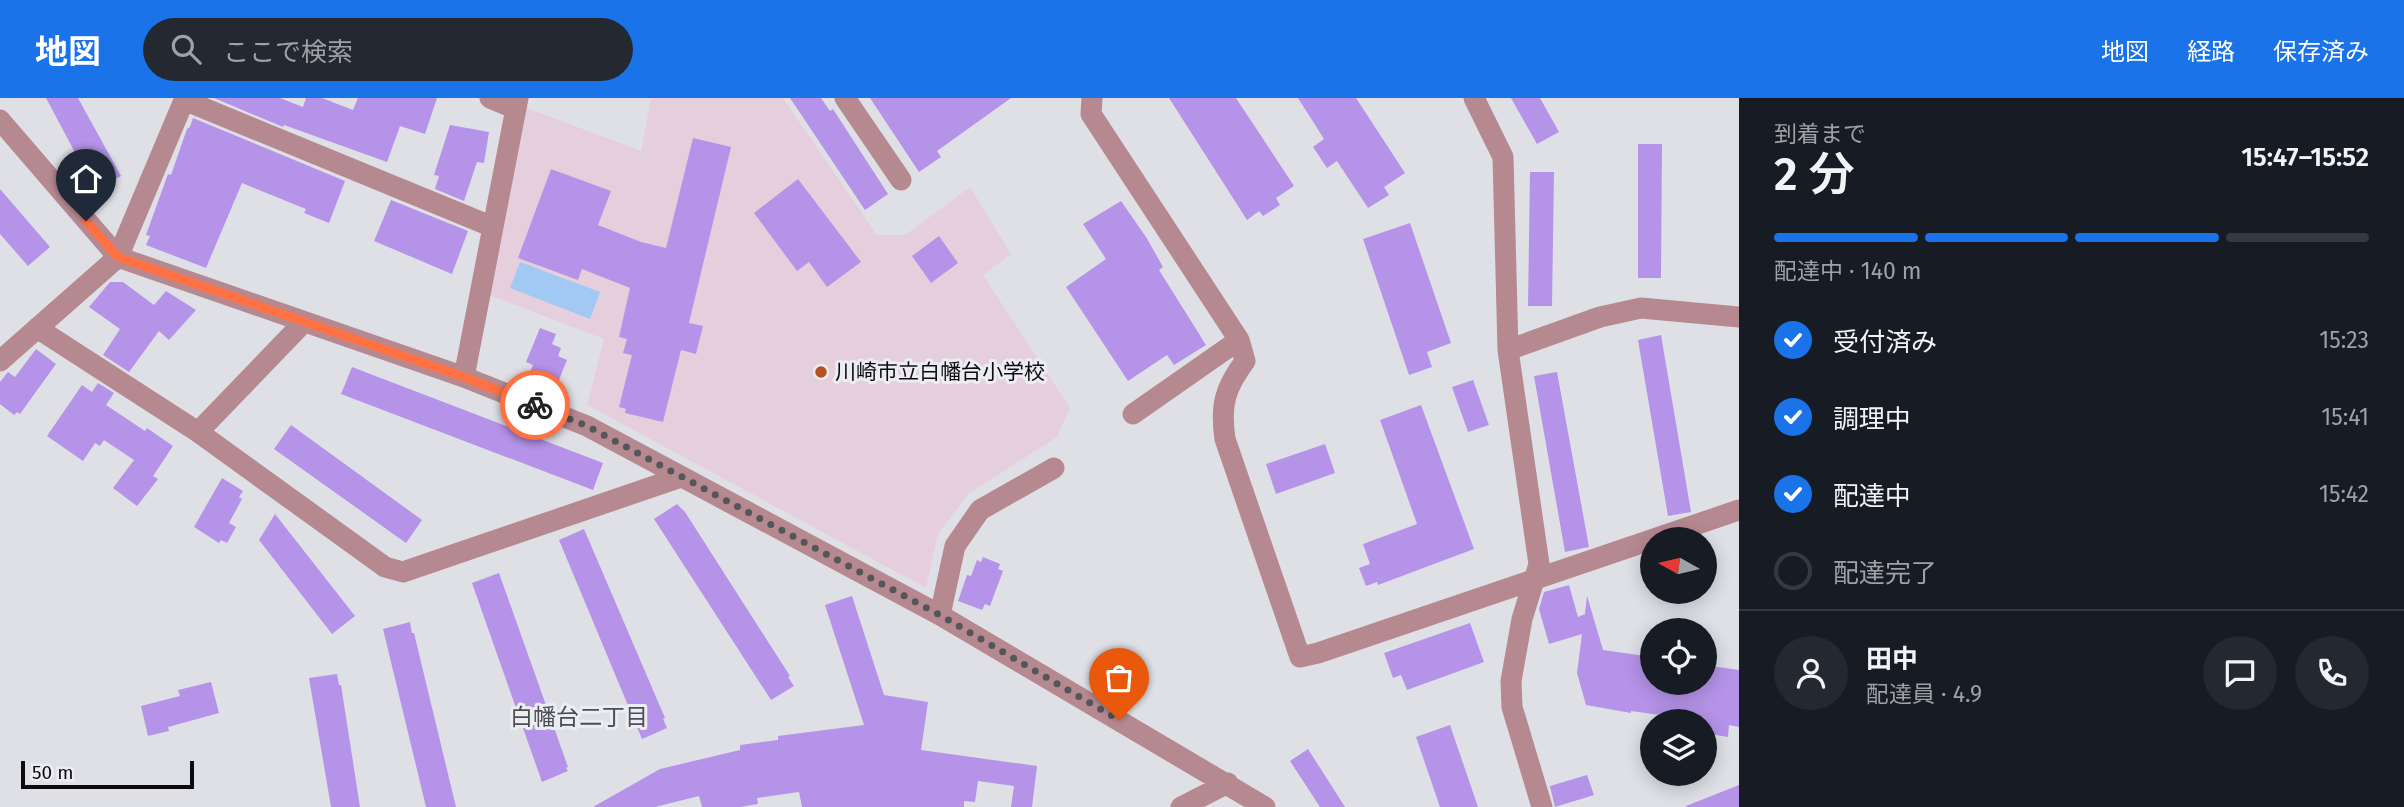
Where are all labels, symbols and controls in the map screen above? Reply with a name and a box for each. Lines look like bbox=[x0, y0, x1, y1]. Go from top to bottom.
search box bbox=[143, 18, 633, 81]
icon: search bbox=[167, 30, 205, 68]
text: 地図 bbox=[35, 32, 101, 72]
text: ここで検索 bbox=[223, 37, 353, 68]
text: 地図 bbox=[2101, 38, 2149, 66]
text: 経路 bbox=[2187, 38, 2235, 66]
text: 保存済み bbox=[2273, 38, 2369, 66]
text: 到着まで bbox=[1774, 120, 1866, 148]
text: 15:47–15:52 bbox=[2241, 142, 2369, 173]
text: 2 分 bbox=[1774, 147, 1855, 202]
pin bbox=[56, 149, 116, 221]
icon: home bbox=[67, 160, 105, 198]
text: 配達中 · 140 m bbox=[1774, 257, 1922, 285]
icon: check bbox=[1774, 321, 1812, 359]
text: 15:23 bbox=[2319, 326, 2369, 354]
text: 受付済み bbox=[1833, 327, 1937, 358]
place label: 川崎市立白幡台小学校 bbox=[835, 359, 1045, 385]
marker: 川崎市立白幡台小学校 bbox=[813, 364, 829, 380]
courier bbox=[500, 370, 570, 440]
icon: bike bbox=[516, 386, 554, 424]
icon: check bbox=[1774, 398, 1812, 436]
text: 15:41 bbox=[2321, 403, 2369, 431]
text: 調理中 bbox=[1833, 404, 1911, 435]
icon: check bbox=[1774, 475, 1812, 513]
text: 15:42 bbox=[2319, 480, 2369, 508]
text: 配達中 bbox=[1833, 481, 1911, 512]
north arrow bbox=[1640, 527, 1717, 604]
map controls bbox=[1640, 527, 1717, 786]
text: 配達完了 bbox=[1833, 558, 1937, 589]
button: locate bbox=[1640, 618, 1717, 695]
button: person bbox=[1774, 636, 1848, 710]
button: chat bbox=[2203, 636, 2277, 710]
button: phone bbox=[2295, 636, 2369, 710]
text: 田中 bbox=[1866, 644, 1918, 675]
pin bbox=[1089, 648, 1149, 720]
icon: bag bbox=[1100, 659, 1138, 697]
text: 配達員 · 4.9 bbox=[1866, 680, 1982, 708]
district label: 白幡台二丁目 bbox=[510, 703, 648, 731]
button: layers bbox=[1640, 709, 1717, 786]
scale bar bbox=[21, 758, 194, 790]
text: 50 m bbox=[32, 761, 73, 784]

